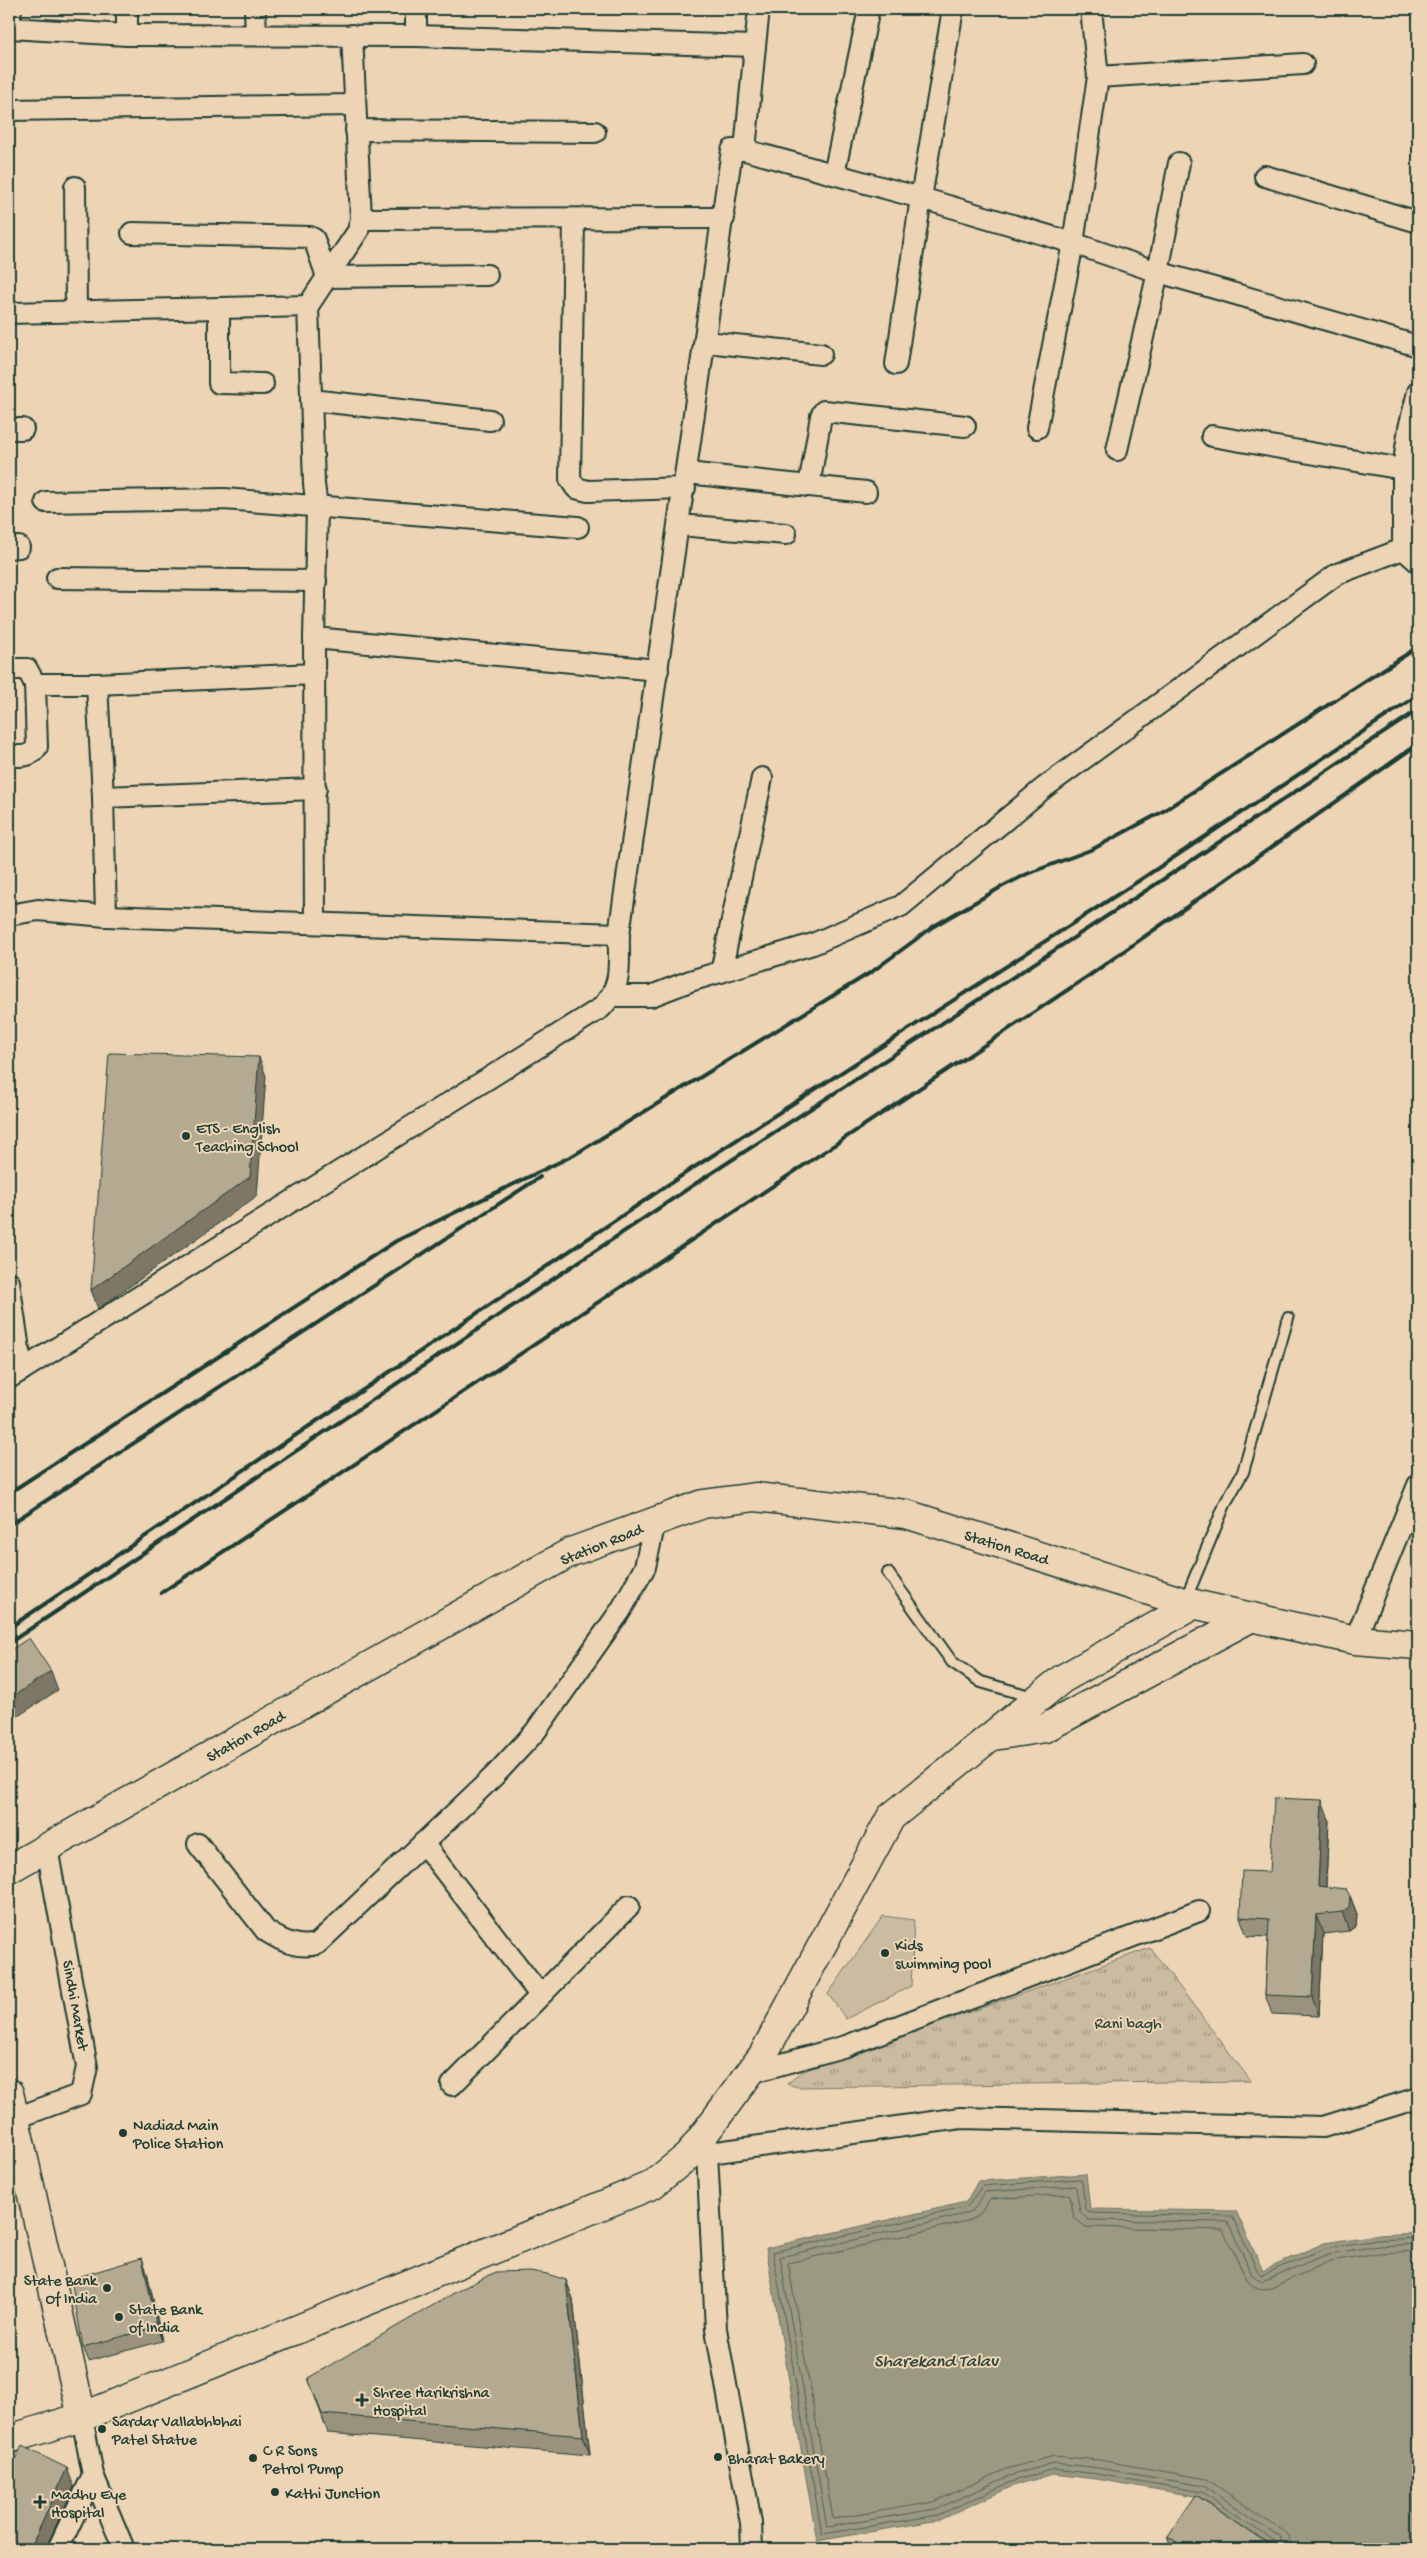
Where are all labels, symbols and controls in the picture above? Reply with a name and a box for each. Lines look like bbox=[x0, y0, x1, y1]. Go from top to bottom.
place label: ETS - English Teaching School bbox=[195, 1121, 299, 1158]
marker: ETS - English Teaching School bbox=[180, 1130, 192, 1142]
street label: Station Road bbox=[558, 1520, 648, 1571]
street label: Station Road bbox=[961, 1527, 1052, 1572]
street label: Station Road bbox=[204, 1707, 291, 1768]
place label: Kids swimming pool bbox=[895, 1938, 991, 1975]
marker: Kids swimming pool bbox=[879, 1947, 891, 1959]
street label: Sindhi Market bbox=[56, 1959, 91, 2054]
park label: Rani bagh bbox=[1094, 2016, 1162, 2035]
place label: Nadiad Main Police Station bbox=[132, 2118, 224, 2155]
marker: Nadiad Main Police Station bbox=[117, 2127, 129, 2139]
place label: State Bank Of India bbox=[24, 2273, 99, 2310]
marker: State Bank Of India bbox=[101, 2282, 113, 2294]
place label: State Bank of India bbox=[129, 2302, 204, 2339]
marker: State Bank of India bbox=[113, 2311, 125, 2323]
water label: Sharekand Talav bbox=[874, 2352, 1000, 2373]
place label: Shree Harikrishna Hospital bbox=[373, 2385, 490, 2422]
marker: Shree Harikrishna Hospital bbox=[355, 2393, 369, 2407]
place label: Sardar Vallabhbhai Patel Statue bbox=[111, 2414, 242, 2451]
marker: Sardar Vallabhbhai Patel Statue bbox=[96, 2423, 108, 2435]
place label: C R Sons Petrol Pump bbox=[262, 2443, 344, 2480]
marker: Bharat Bakery bbox=[712, 2451, 724, 2463]
place label: Bharat Bakery bbox=[727, 2451, 825, 2470]
marker: C R Sons Petrol Pump bbox=[247, 2452, 259, 2464]
marker: Kathi Junction bbox=[269, 2486, 281, 2498]
place label: Kathi Junction bbox=[285, 2486, 380, 2505]
place label: Madhu Eye Hospital bbox=[51, 2487, 127, 2524]
marker: Madhu Eye Hospital bbox=[33, 2495, 47, 2509]

